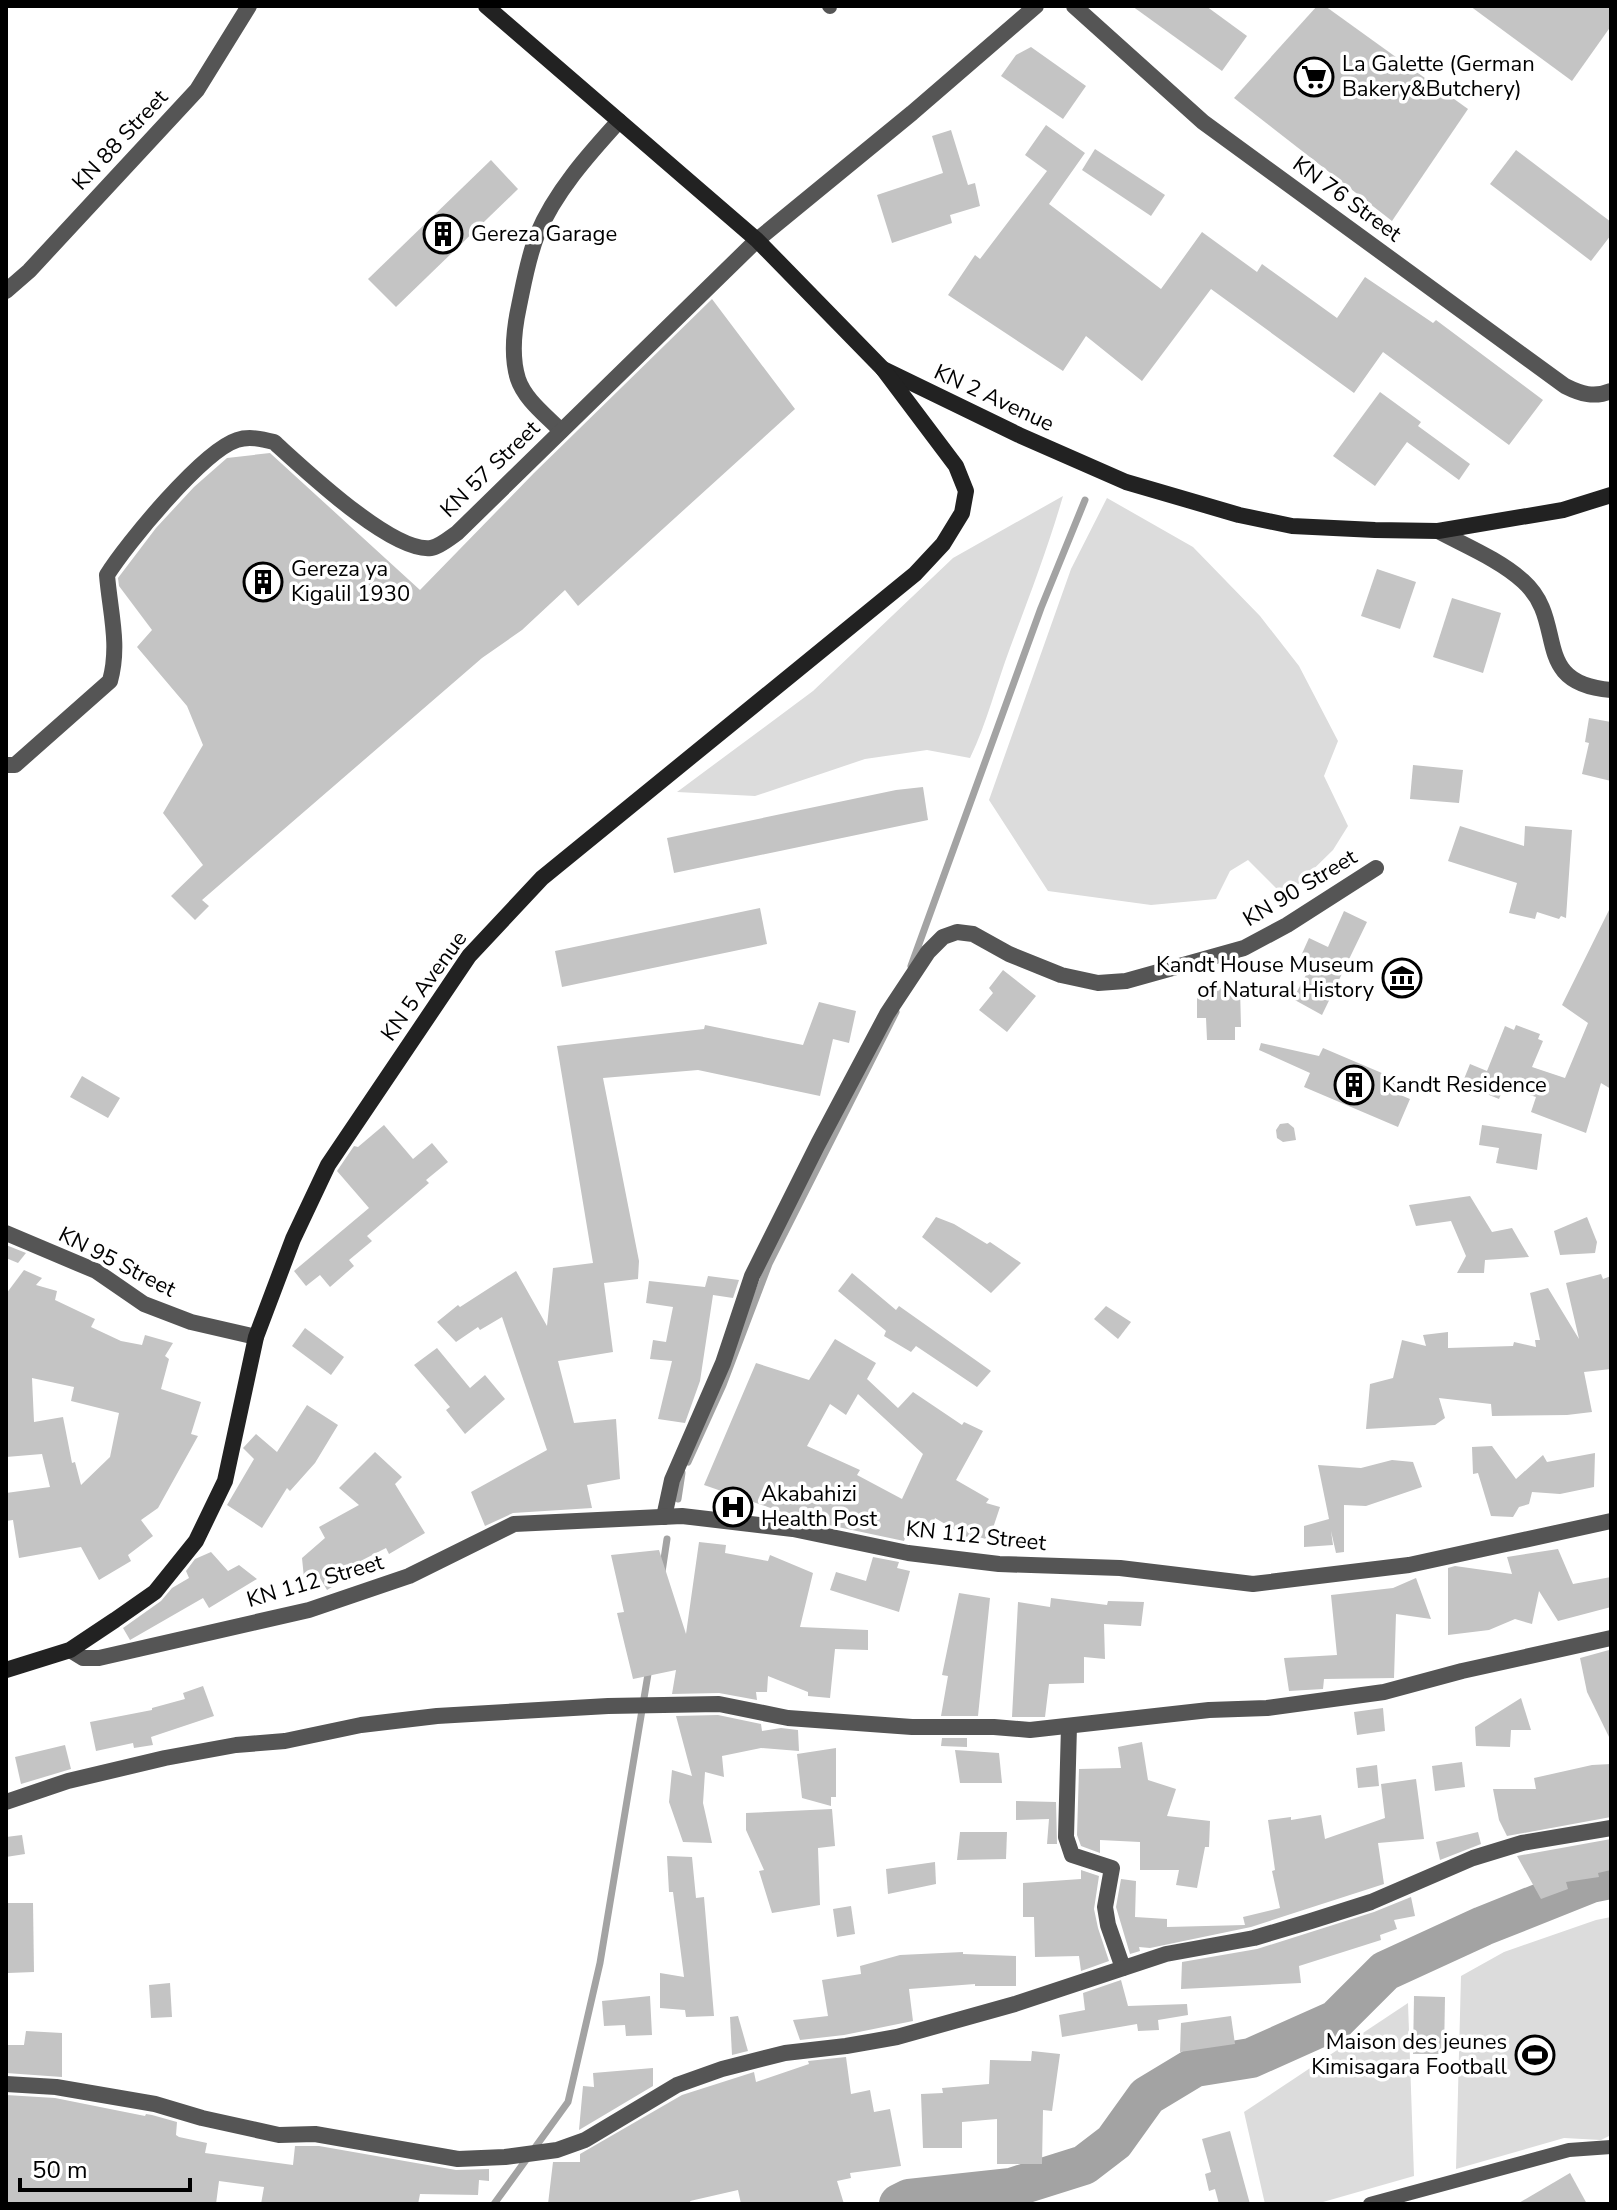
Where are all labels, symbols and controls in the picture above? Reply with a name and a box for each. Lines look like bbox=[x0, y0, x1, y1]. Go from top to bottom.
place label: La Galette (German Bakery&Butchery) bbox=[1342, 49, 1535, 104]
supermarket icon: La Galette (German Bakery&Butchery) bbox=[1293, 56, 1335, 98]
street label: KN 88 Street bbox=[65, 83, 175, 197]
street label: KN 76 Street bbox=[1287, 149, 1408, 249]
building icon: Gereza Garage bbox=[422, 213, 464, 255]
place label: Gereza Garage bbox=[471, 219, 617, 249]
street label: KN 2 Avenue bbox=[929, 357, 1059, 439]
street label: KN 57 Street bbox=[434, 414, 547, 524]
place label: Gereza ya KigaliI 1930 bbox=[291, 554, 410, 609]
building icon: Gereza ya KigaliI 1930 bbox=[242, 561, 284, 603]
street label: KN 90 Street bbox=[1238, 842, 1363, 934]
street label: KN 5 Avenue bbox=[374, 925, 474, 1047]
place label: Kandt House Museum of Natural History bbox=[1156, 950, 1375, 1005]
museum icon: Kandt House Museum of Natural History bbox=[1381, 957, 1423, 999]
building icon: Kandt Residence bbox=[1333, 1064, 1375, 1106]
place label: Kandt Residence bbox=[1382, 1070, 1547, 1100]
street label: KN 95 Street bbox=[53, 1220, 181, 1305]
place label: Akabahizi Health Post bbox=[761, 1479, 877, 1534]
hospital icon: Akabahizi Health Post bbox=[712, 1486, 754, 1528]
street label: KN 112 Street bbox=[904, 1514, 1048, 1558]
street label: KN 112 Street bbox=[243, 1547, 387, 1615]
place label: Maison des jeunes Kimisagara Football bbox=[1311, 2027, 1507, 2082]
sports icon: Maison des jeunes Kimisagara Football bbox=[1514, 2034, 1556, 2076]
scale bar bbox=[20, 2142, 190, 2192]
text: 50 m bbox=[32, 2154, 88, 2186]

